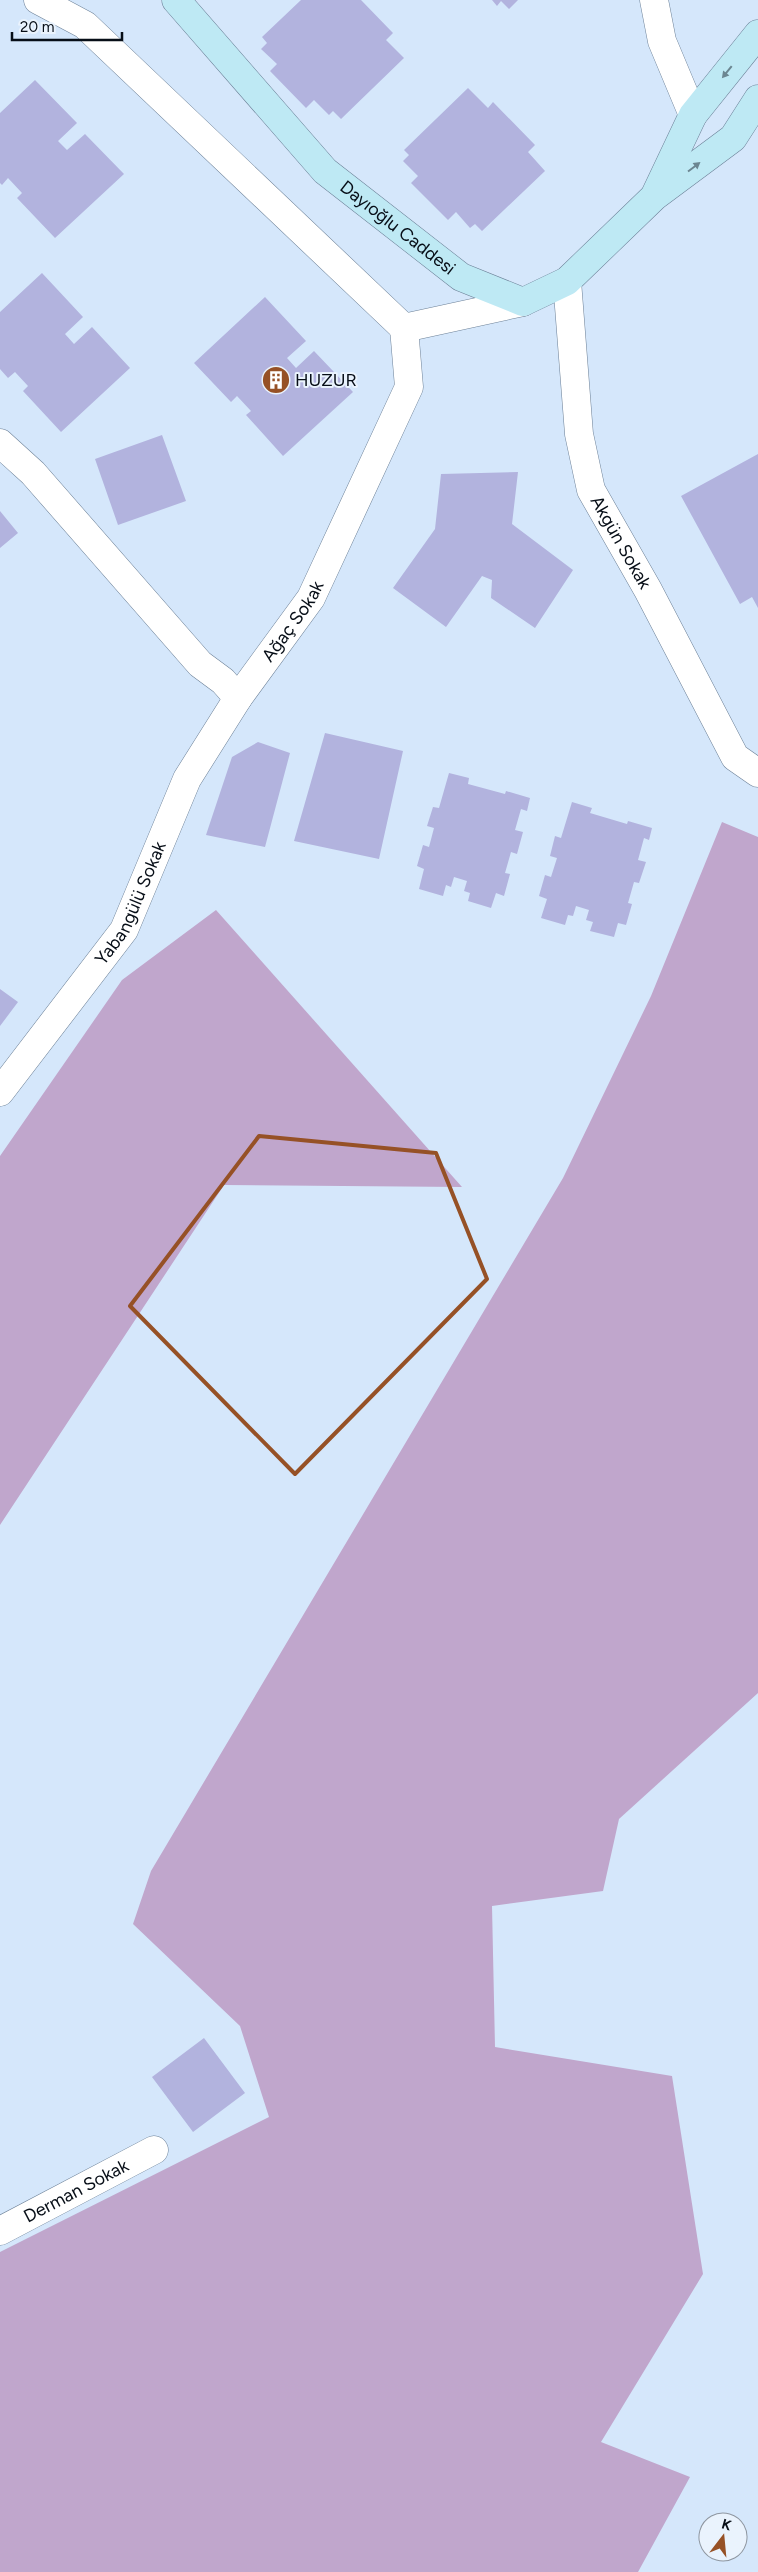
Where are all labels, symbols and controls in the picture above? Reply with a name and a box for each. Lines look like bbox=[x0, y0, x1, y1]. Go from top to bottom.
scale bar bbox=[12, 10, 122, 42]
text: 20 m bbox=[20, 18, 54, 36]
one-way arrow bbox=[722, 65, 733, 78]
one-way arrow bbox=[687, 162, 701, 172]
street label: Dayıoğlu Caddesi bbox=[336, 176, 460, 279]
building icon: HUZUR bbox=[261, 365, 291, 395]
place label: HUZUR bbox=[295, 369, 357, 391]
street label: Akgün Sokak bbox=[586, 492, 656, 593]
street label: Ağaç Sokak bbox=[257, 577, 329, 666]
street label: Yabangülü Sokak bbox=[90, 838, 171, 969]
street label: Derman Sokak bbox=[20, 2154, 132, 2228]
north arrow bbox=[698, 2512, 748, 2562]
text: K bbox=[720, 2516, 734, 2535]

